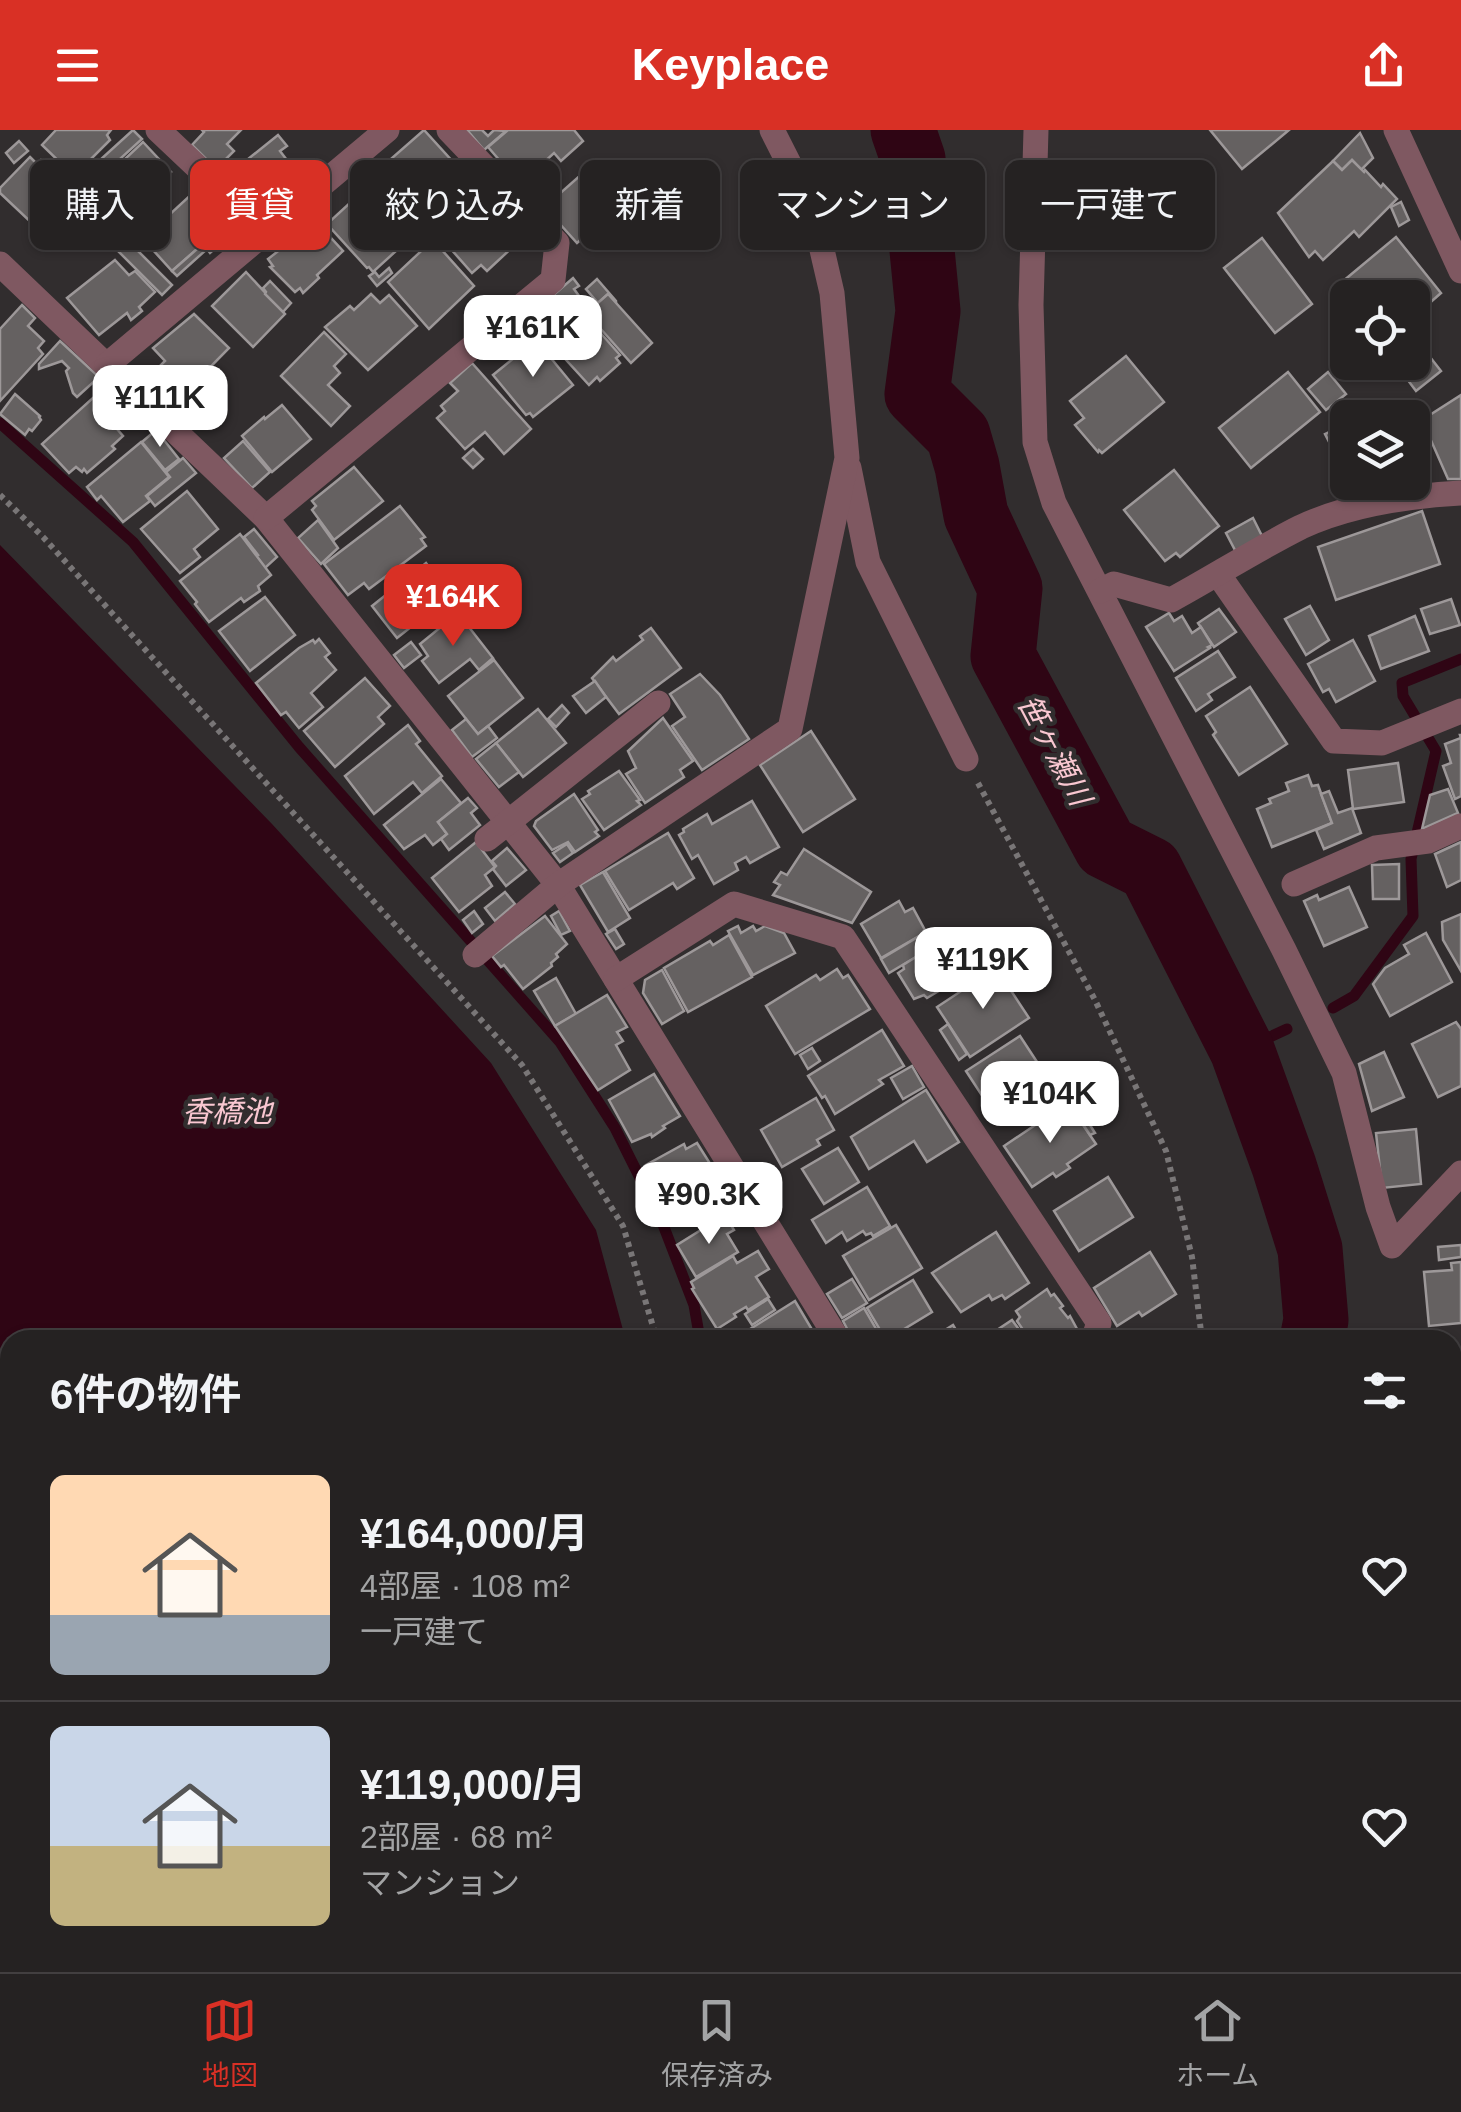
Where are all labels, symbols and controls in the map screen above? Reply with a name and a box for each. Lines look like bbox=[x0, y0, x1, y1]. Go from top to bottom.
icon: menu bbox=[50, 38, 105, 93]
icon: share bbox=[1356, 38, 1411, 93]
text: Keyplace bbox=[632, 39, 829, 90]
chip: 購入 bbox=[30, 160, 170, 250]
chip: 賃貸 bbox=[190, 160, 330, 250]
chip: 絞り込み bbox=[350, 160, 560, 250]
chip: 新着 bbox=[580, 160, 720, 250]
chip: マンション bbox=[740, 160, 985, 250]
chip: 一戸建て bbox=[1005, 160, 1215, 250]
map controls bbox=[1330, 280, 1430, 500]
button: locate bbox=[1330, 280, 1430, 380]
pin: ¥161K bbox=[463, 295, 603, 380]
text: ¥161K bbox=[486, 309, 580, 345]
pin: ¥111K bbox=[90, 365, 230, 450]
text: ¥111K bbox=[115, 379, 205, 415]
button: layers bbox=[1330, 400, 1430, 500]
pin: ¥164K bbox=[383, 564, 523, 649]
text: ¥164K bbox=[406, 578, 500, 614]
water label: 笹ヶ瀬川 bbox=[1012, 689, 1099, 813]
pin: ¥119K bbox=[913, 927, 1053, 1012]
text: ¥119K bbox=[937, 941, 1029, 977]
pin: ¥104K bbox=[980, 1061, 1120, 1146]
text: ¥104K bbox=[1003, 1075, 1097, 1111]
water label: 香橋池 bbox=[182, 1095, 275, 1128]
pin: ¥90.3K bbox=[628, 1162, 790, 1247]
text: ¥90.3K bbox=[657, 1176, 761, 1212]
icon: filters bbox=[1357, 1363, 1412, 1418]
text: 6件の物件 bbox=[50, 1371, 241, 1418]
text: ¥164,000/月 bbox=[360, 1510, 589, 1557]
icon: home bbox=[130, 1515, 250, 1635]
icon: heart bbox=[1357, 1548, 1412, 1603]
text: 4部屋 · 108 m² bbox=[360, 1568, 570, 1604]
text: 一戸建て bbox=[360, 1614, 488, 1650]
text: ¥119,000/月 bbox=[360, 1761, 587, 1808]
icon: home bbox=[130, 1766, 250, 1886]
icon: heart bbox=[1357, 1799, 1412, 1854]
text: 2部屋 · 68 m² bbox=[360, 1819, 552, 1855]
text: マンション bbox=[360, 1865, 520, 1901]
tab: 地図 bbox=[202, 1993, 258, 2093]
tab: 保存済み bbox=[661, 1993, 773, 2093]
tab: ホーム bbox=[1176, 1993, 1259, 2093]

